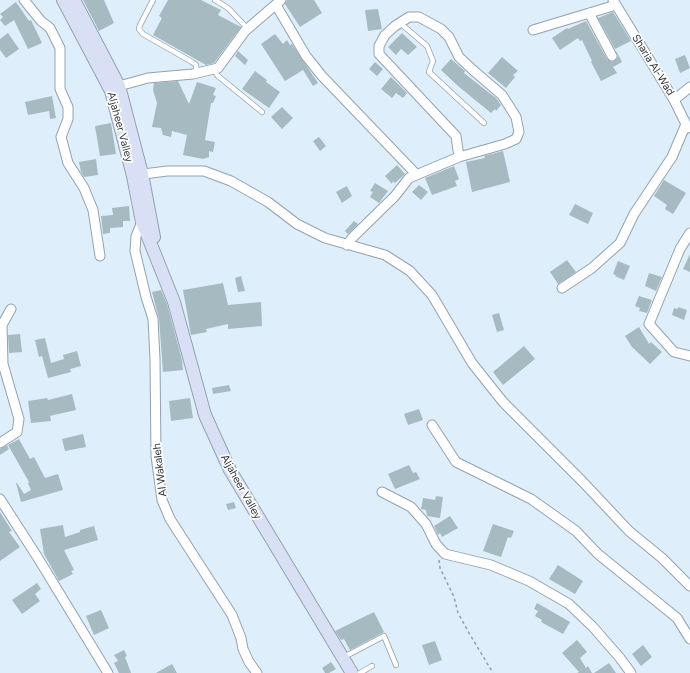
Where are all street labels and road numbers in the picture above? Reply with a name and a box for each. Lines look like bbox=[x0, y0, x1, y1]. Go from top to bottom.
street label: Sharia Al-Wad bbox=[629, 32, 677, 98]
street label: Aljaheer Valley bbox=[104, 90, 136, 164]
street label: Al Wakaleh bbox=[150, 443, 170, 497]
street label: Aljaheer Valley bbox=[218, 452, 264, 522]

